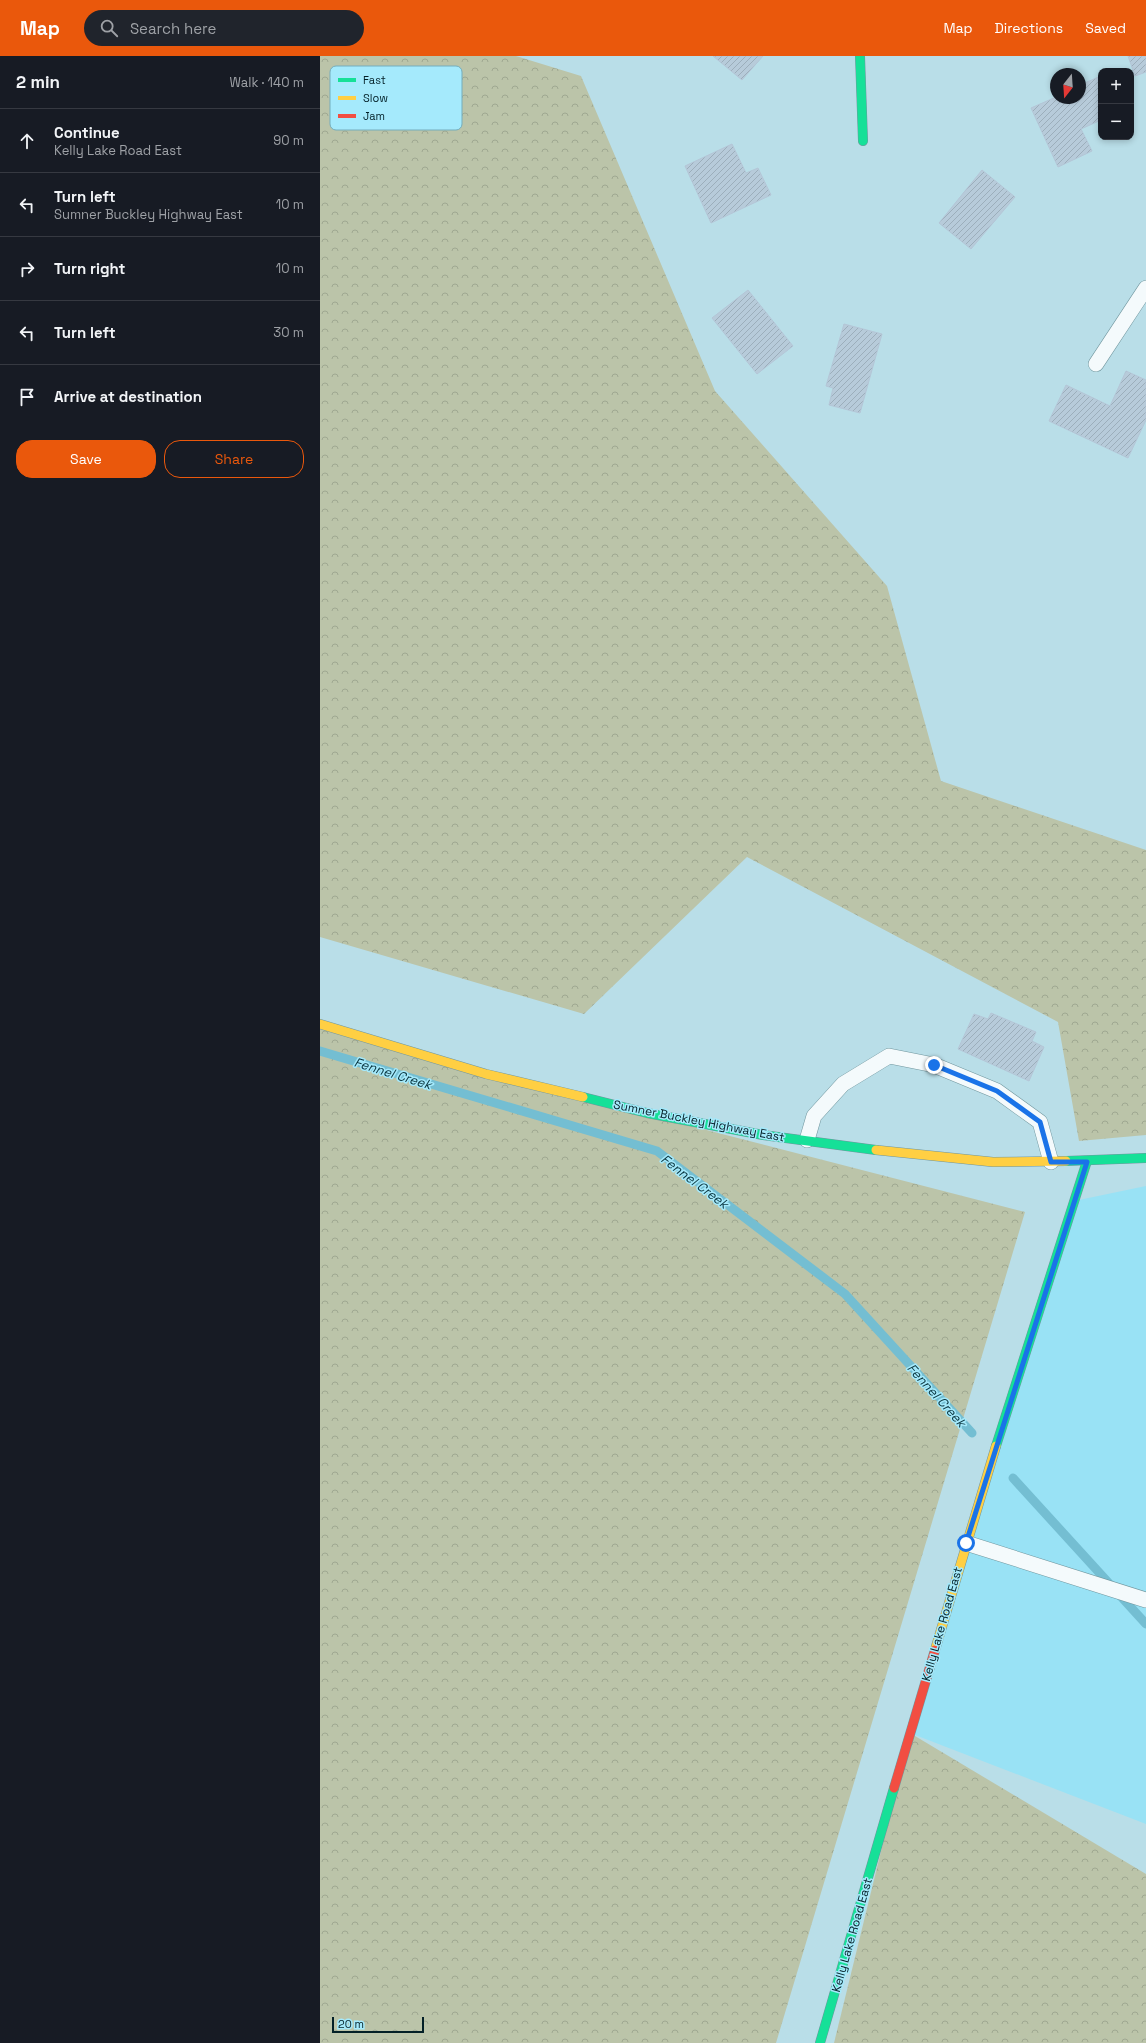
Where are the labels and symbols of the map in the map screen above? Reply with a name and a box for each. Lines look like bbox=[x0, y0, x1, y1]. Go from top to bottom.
legend bbox=[330, 66, 462, 130]
north arrow bbox=[1050, 68, 1086, 104]
text: Fast bbox=[363, 73, 386, 87]
text: Slow bbox=[363, 91, 388, 105]
text: Jam bbox=[363, 109, 385, 123]
water label: Fennel Creek bbox=[352, 1054, 436, 1094]
route end bbox=[925, 1056, 943, 1074]
street label: Sumner Buckley Highway East bbox=[612, 1097, 786, 1145]
water label: Fennel Creek bbox=[658, 1150, 733, 1214]
water label: Fennel Creek bbox=[903, 1360, 971, 1432]
route start bbox=[957, 1534, 975, 1552]
street label: Kelly Lake Road East bbox=[918, 1565, 966, 1683]
street label: Kelly Lake Road East bbox=[828, 1876, 876, 1994]
scale bar bbox=[332, 2015, 424, 2034]

